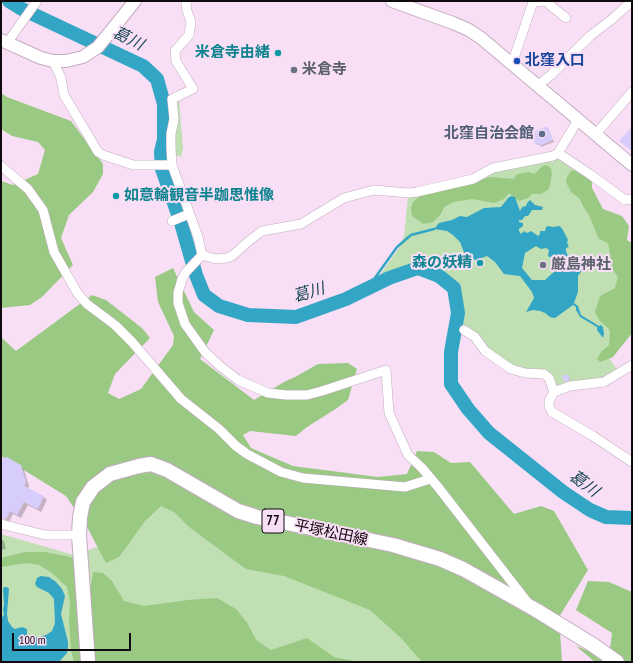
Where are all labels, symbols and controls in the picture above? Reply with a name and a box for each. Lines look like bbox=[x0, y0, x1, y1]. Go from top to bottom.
water label: 葛川 bbox=[109, 23, 147, 55]
place label: 米倉寺由緒 bbox=[195, 44, 270, 62]
marker: 米倉寺由緒 bbox=[273, 48, 283, 58]
place label: 北窪入口 bbox=[525, 52, 585, 70]
marker: 北窪入口 bbox=[512, 56, 522, 66]
place label: 米倉寺 bbox=[302, 61, 347, 79]
marker: 米倉寺 bbox=[289, 65, 299, 75]
place label: 北窪自治会館 bbox=[444, 125, 534, 143]
marker: 北窪自治会館 bbox=[537, 129, 547, 139]
place label: 如意輪観音半跏思惟像 bbox=[124, 187, 274, 205]
marker: 如意輪観音半跏思惟像 bbox=[111, 191, 121, 201]
place label: 森の妖精 bbox=[412, 254, 472, 272]
place label: 厳島神社 bbox=[551, 256, 611, 274]
marker: 森の妖精 bbox=[475, 258, 485, 268]
marker: 厳島神社 bbox=[538, 260, 548, 270]
water label: 葛川 bbox=[291, 279, 327, 307]
water label: 葛川 bbox=[565, 467, 603, 501]
road number: 77 bbox=[262, 509, 284, 533]
street label: 平塚松田線 bbox=[292, 516, 370, 550]
scale bar bbox=[14, 625, 133, 651]
text: 100 m bbox=[19, 632, 46, 647]

